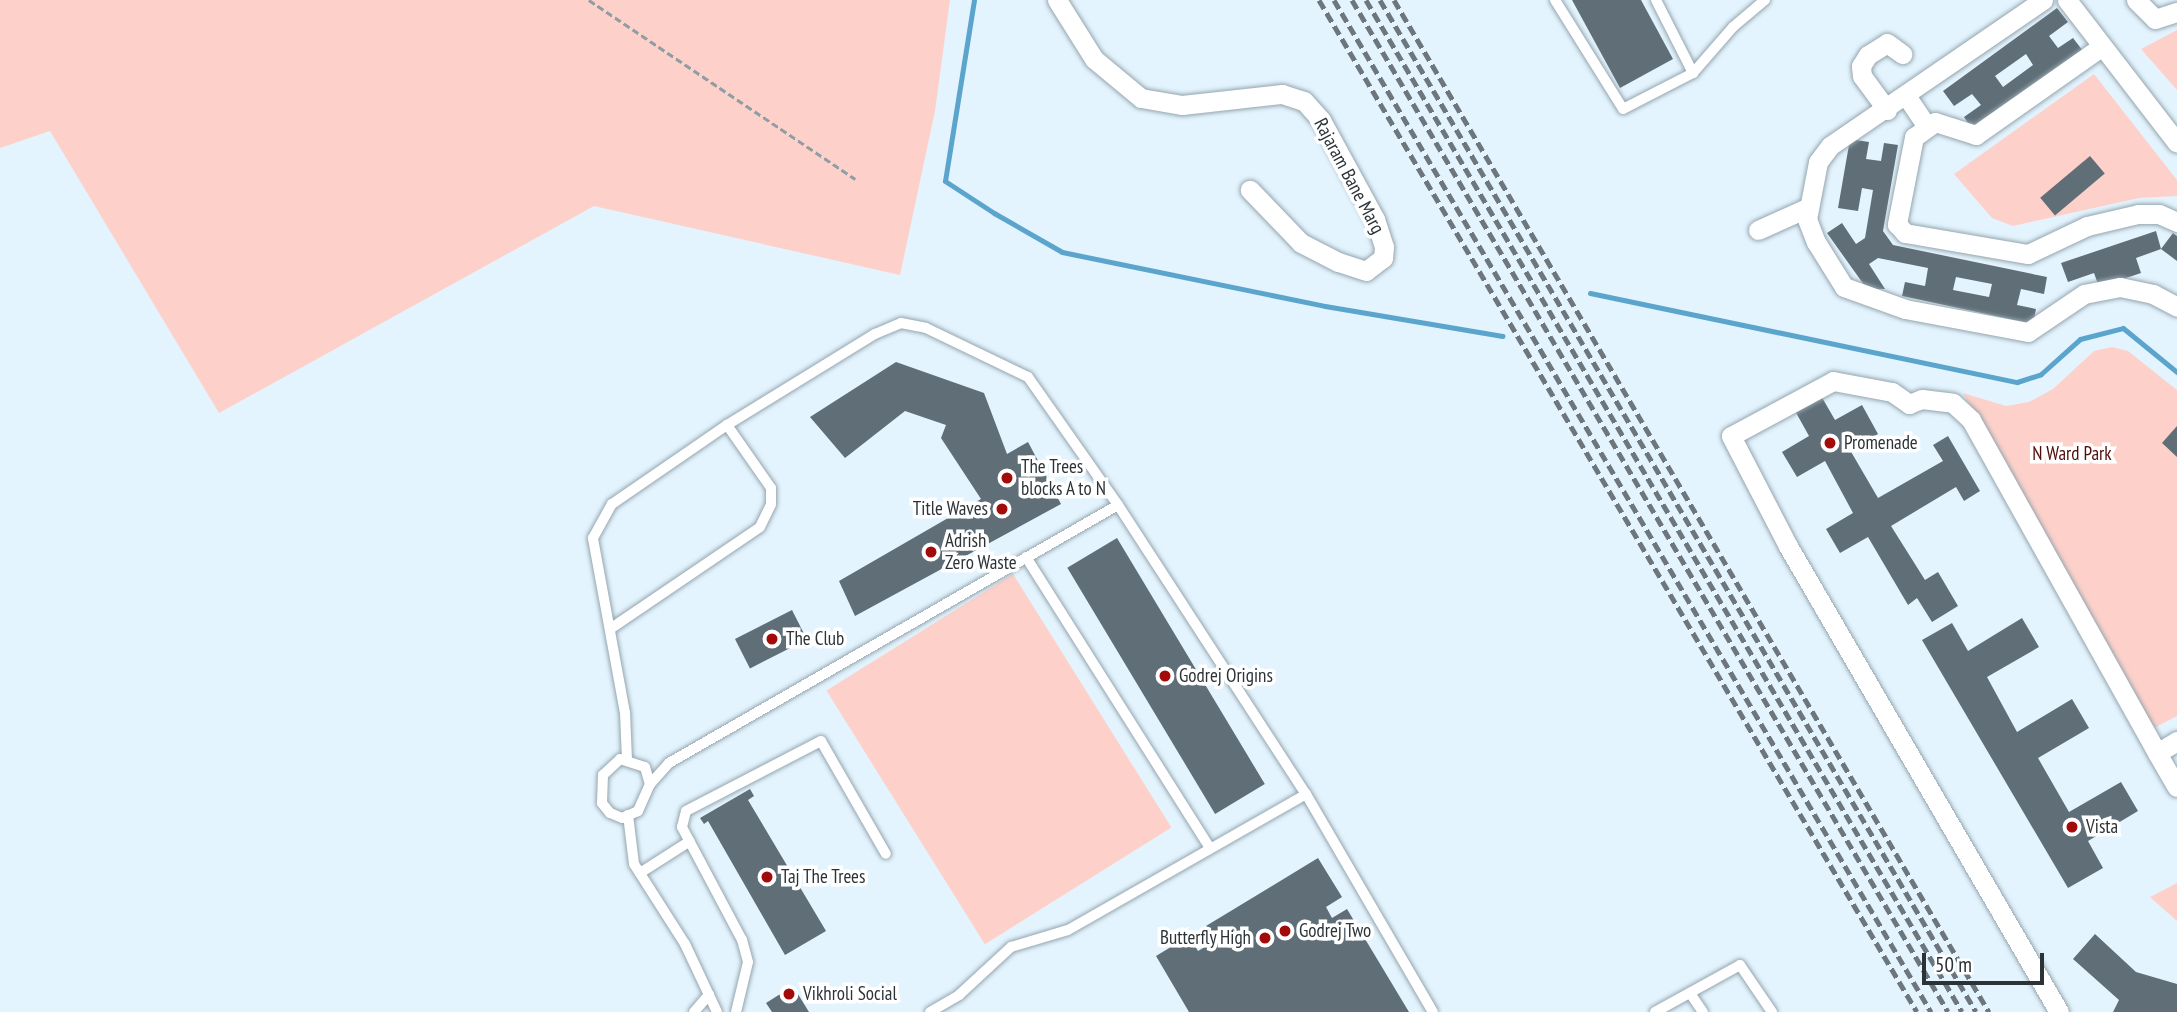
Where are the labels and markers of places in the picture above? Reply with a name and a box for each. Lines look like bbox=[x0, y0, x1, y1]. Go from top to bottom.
place label: Promenade bbox=[1844, 432, 1918, 454]
marker: Promenade bbox=[1822, 435, 1838, 451]
place label: The Trees blocks A to N bbox=[1021, 456, 1107, 500]
marker: The Trees blocks A to N bbox=[999, 470, 1015, 486]
place label: Title Waves bbox=[912, 498, 988, 520]
marker: Title Waves bbox=[994, 501, 1010, 517]
place label: Adrish Zero Waste bbox=[945, 530, 1017, 574]
marker: Adrish Zero Waste bbox=[923, 544, 939, 560]
place label: The Club bbox=[786, 628, 844, 650]
marker: The Club bbox=[764, 631, 780, 647]
place label: Godrej Origins bbox=[1179, 665, 1273, 687]
marker: Godrej Origins bbox=[1157, 668, 1173, 684]
place label: Vista bbox=[2086, 816, 2118, 838]
marker: Vista bbox=[2064, 819, 2080, 835]
place label: Taj The Trees bbox=[781, 866, 866, 888]
marker: Taj The Trees bbox=[759, 869, 775, 885]
place label: Godrej Two bbox=[1299, 920, 1372, 942]
marker: Godrej Two bbox=[1277, 923, 1293, 939]
place label: Butterfly High bbox=[1159, 927, 1251, 949]
marker: Butterfly High bbox=[1257, 930, 1273, 946]
place label: Vikhroli Social bbox=[803, 983, 897, 1005]
marker: Vikhroli Social bbox=[781, 986, 797, 1002]

